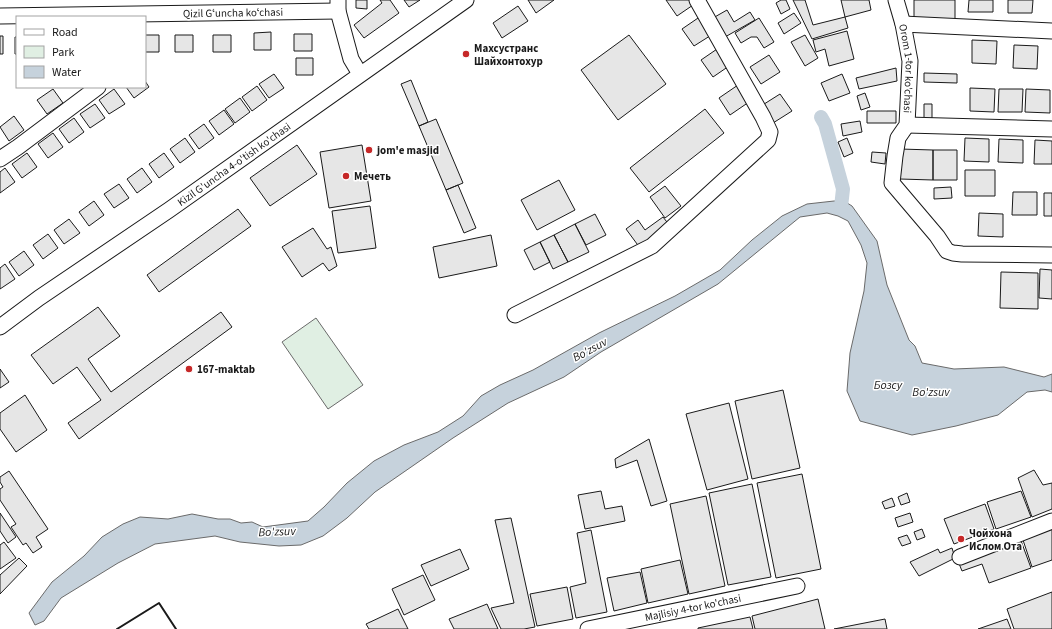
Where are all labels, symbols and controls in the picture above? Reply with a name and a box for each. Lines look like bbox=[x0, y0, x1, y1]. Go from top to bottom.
street label: Qizil Gʻuncha koʻchasi bbox=[183, 5, 283, 21]
legend bbox=[16, 16, 146, 88]
street label: Orom 1-tor ko'chasi bbox=[896, 23, 918, 114]
text: Road bbox=[52, 24, 78, 41]
place label: Махсустранс Шайхонтохур bbox=[474, 41, 543, 69]
text: Park bbox=[52, 44, 74, 61]
marker: Махсустранс Шайхонтохур bbox=[461, 49, 471, 59]
text: Water bbox=[52, 64, 82, 81]
street label: Kizil G'uncha 4-o'tish ko'chasi bbox=[174, 119, 294, 209]
place label: jom'e masjid bbox=[376, 143, 439, 158]
marker: jom'e masjid bbox=[364, 145, 374, 155]
place label: Мечеть bbox=[354, 169, 391, 184]
marker: Мечеть bbox=[341, 171, 351, 181]
water label: Bo'zsuv bbox=[570, 333, 611, 366]
place label: 167-maktab bbox=[197, 362, 255, 377]
marker: 167-maktab bbox=[184, 364, 194, 374]
water label: Бозсу bbox=[874, 377, 903, 394]
water label: Bo'zsuv bbox=[912, 384, 950, 401]
water label: Bo'zsuv bbox=[258, 523, 297, 541]
place label: Чойхона Ислом Ота bbox=[969, 526, 1022, 554]
marker: Чойхона Ислом Ота bbox=[956, 534, 966, 544]
street label: Majlisiy 4-tor ko'chasi bbox=[643, 590, 742, 625]

